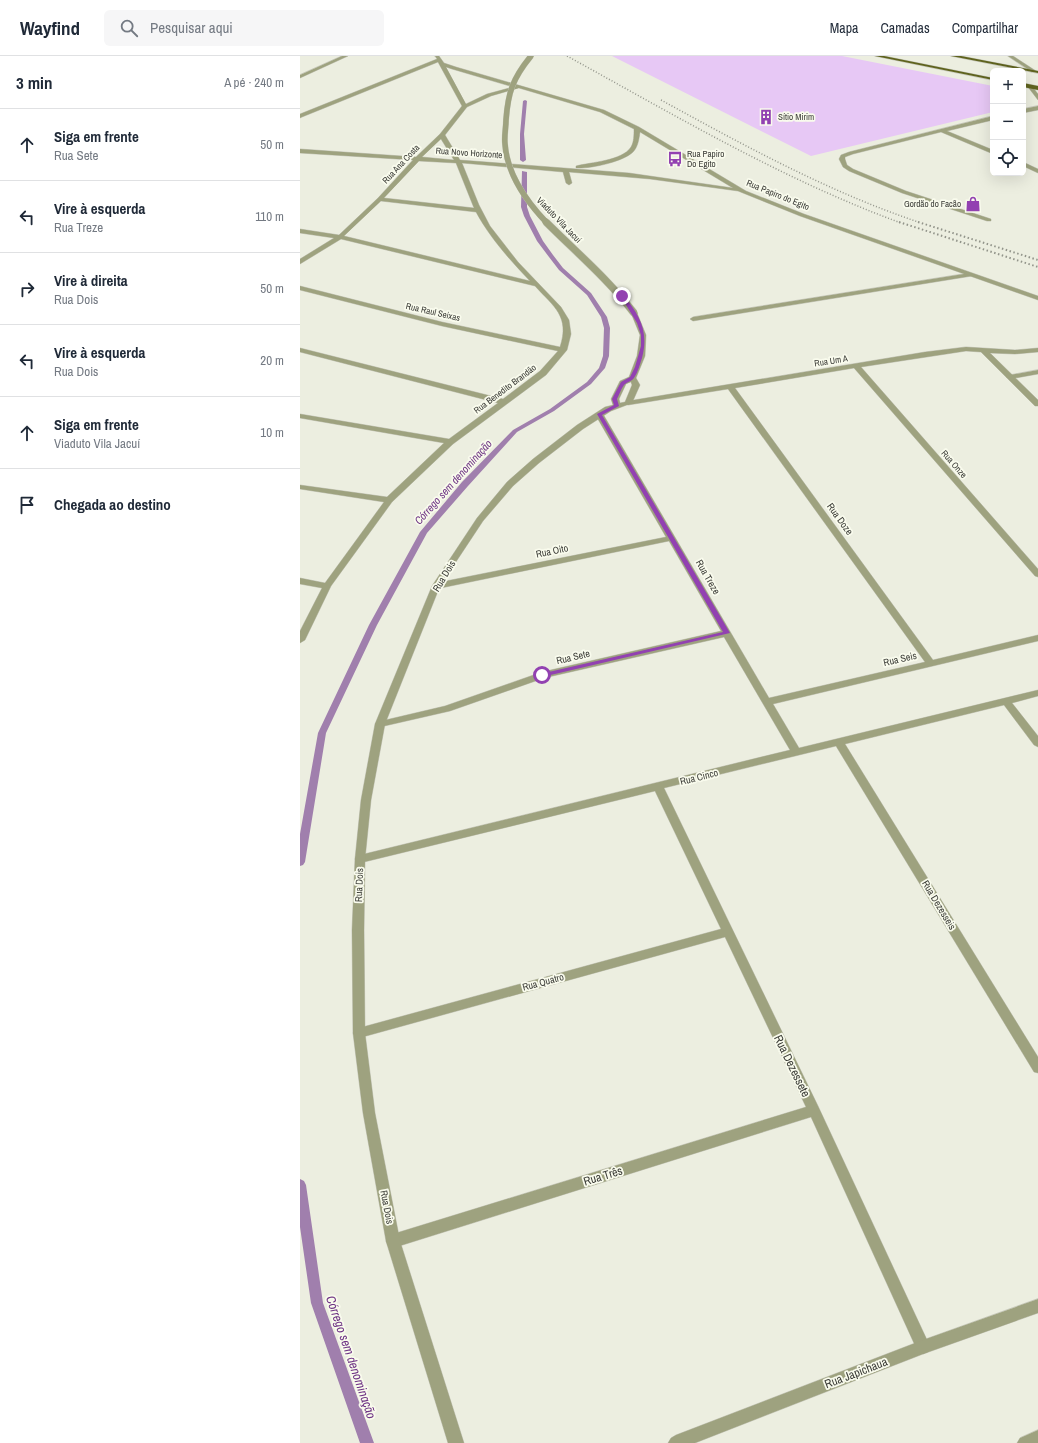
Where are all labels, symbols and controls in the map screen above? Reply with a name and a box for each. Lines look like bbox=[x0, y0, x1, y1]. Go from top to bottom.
search box bbox=[104, 10, 384, 46]
text: Wayfind bbox=[20, 15, 80, 41]
icon: search bbox=[118, 17, 140, 39]
text: Pesquisar aqui bbox=[150, 17, 233, 38]
text: Mapa bbox=[830, 19, 859, 37]
text: Camadas bbox=[881, 19, 930, 37]
text: Compartilhar bbox=[952, 19, 1018, 37]
map controls bbox=[990, 68, 1026, 176]
button: + bbox=[990, 68, 1026, 104]
text: 3 min bbox=[16, 71, 52, 94]
text: A pé · 240 m bbox=[224, 74, 284, 91]
button: − bbox=[990, 104, 1026, 140]
building icon: Sítio Mirim bbox=[757, 108, 775, 126]
place label: Sítio Mirim bbox=[778, 111, 814, 123]
text: Siga em frente bbox=[54, 126, 139, 147]
icon: ahead bbox=[16, 134, 38, 156]
text: 50 m bbox=[260, 136, 284, 153]
button: locate bbox=[990, 140, 1026, 176]
street label: Rua Ana Costa bbox=[380, 142, 422, 186]
street label: Rua Novo Horizonte bbox=[435, 145, 503, 161]
text: Rua Sete bbox=[54, 147, 98, 164]
place label: Rua Papiro Do Egito bbox=[687, 148, 724, 170]
bus stop icon: Rua Papiro Do Egito bbox=[666, 150, 684, 168]
street label: Rua Papiro do Egito bbox=[745, 177, 811, 213]
street label: Viaduto Vila Jacuí bbox=[534, 194, 585, 246]
shop icon: Gordão do Facão bbox=[964, 195, 982, 213]
text: Vire à esquerda bbox=[54, 198, 145, 219]
place label: Gordão do Facão bbox=[904, 198, 961, 210]
icon: left bbox=[16, 206, 38, 228]
text: 110 m bbox=[255, 208, 284, 225]
text: Rua Treze bbox=[54, 219, 103, 236]
text: Vire à direita bbox=[54, 270, 128, 291]
icon: right bbox=[16, 278, 38, 300]
text: 50 m bbox=[260, 280, 284, 297]
route end bbox=[613, 287, 631, 305]
text: Rua Dois bbox=[54, 291, 98, 308]
street label: Rua Raul Seixas bbox=[405, 300, 462, 324]
text: Vire à esquerda bbox=[54, 342, 145, 363]
icon: left bbox=[16, 350, 38, 372]
text: 20 m bbox=[260, 352, 284, 369]
street label: Rua Um A bbox=[813, 352, 849, 370]
street label: Rua Benedito Brandão bbox=[471, 362, 539, 416]
text: Rua Dois bbox=[54, 363, 98, 380]
text: Siga em frente bbox=[54, 414, 139, 435]
icon: ahead bbox=[16, 422, 38, 444]
text: 10 m bbox=[260, 424, 284, 441]
text: Viaduto Vila Jacuí bbox=[54, 435, 140, 452]
water label: Córrego sem denominação bbox=[411, 437, 495, 527]
street label: Rua Onze bbox=[939, 448, 969, 480]
icon: arrive bbox=[16, 494, 38, 516]
text: Chegada ao destino bbox=[54, 494, 171, 515]
street label: Rua Doze bbox=[824, 500, 856, 538]
street label: Rua Oito bbox=[535, 541, 570, 561]
street label: Rua Treze bbox=[693, 557, 723, 597]
street label: Rua Dois bbox=[430, 558, 458, 594]
street label: Rua Sete bbox=[555, 647, 592, 667]
street label: Rua Seis bbox=[882, 649, 918, 669]
route start bbox=[533, 666, 551, 684]
street label: Rua Cinco bbox=[679, 766, 720, 788]
street label: Rua Dois bbox=[352, 868, 366, 902]
street label: Rua Dezesseis bbox=[919, 878, 959, 932]
street label: Rua Quatro bbox=[521, 970, 566, 994]
street label: Rua Dezessete bbox=[770, 1032, 814, 1100]
street label: Rua Três bbox=[582, 1162, 625, 1189]
street label: Rua Dois bbox=[377, 1189, 397, 1225]
water label: Córrego sem denominação bbox=[322, 1293, 380, 1421]
street label: Rua Japichaua bbox=[822, 1353, 890, 1392]

